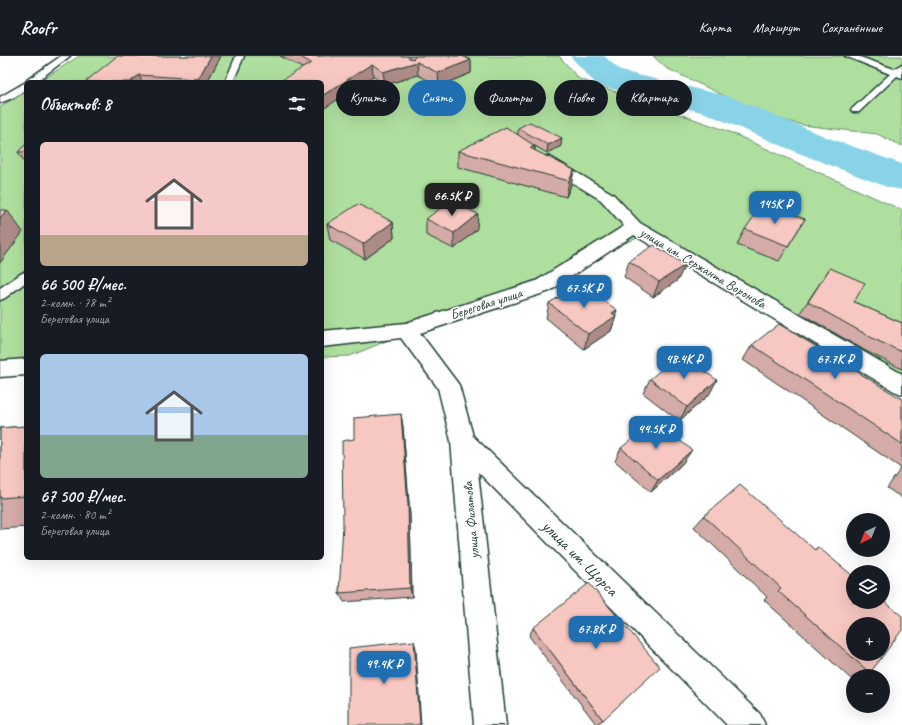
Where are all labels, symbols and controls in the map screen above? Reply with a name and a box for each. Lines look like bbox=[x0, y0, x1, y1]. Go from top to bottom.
text: Roofr bbox=[20, 16, 56, 40]
text: Карта bbox=[699, 19, 731, 36]
text: Маршрут bbox=[753, 19, 799, 36]
text: Сохранённые bbox=[821, 19, 882, 36]
chip: Купить bbox=[336, 80, 400, 116]
chip: Снять bbox=[408, 80, 466, 116]
chip: Фильтры bbox=[474, 80, 546, 116]
chip: Новое bbox=[554, 80, 608, 116]
chip: Квартира bbox=[616, 80, 692, 116]
icon: filters bbox=[286, 93, 308, 115]
text: Объектов: 8 bbox=[40, 94, 111, 115]
icon: home bbox=[138, 168, 210, 240]
pin: 66.5K ₽ bbox=[415, 183, 489, 217]
text: 66.5K ₽ bbox=[434, 188, 470, 204]
pin: 145K ₽ bbox=[742, 191, 808, 225]
text: 145K ₽ bbox=[758, 196, 792, 212]
street label: улица им. Сержанта Воронова bbox=[636, 223, 770, 313]
text: 66 500 ₽/мес. bbox=[40, 274, 126, 295]
pin: 67.5K ₽ bbox=[547, 275, 621, 309]
text: 67.5K ₽ bbox=[566, 280, 602, 296]
street label: Береговая улица bbox=[448, 284, 525, 324]
text: 2-комн. · 78 m² bbox=[40, 295, 110, 311]
text: Береговая улица bbox=[40, 311, 109, 327]
pin: 48.4K ₽ bbox=[647, 346, 721, 380]
pin: 67.7K ₽ bbox=[798, 346, 872, 380]
text: 48.4K ₽ bbox=[666, 351, 702, 367]
text: 67.7K ₽ bbox=[817, 351, 853, 367]
icon: home bbox=[138, 380, 210, 452]
pin: 44.5K ₽ bbox=[619, 416, 693, 450]
text: 44.5K ₽ bbox=[638, 421, 674, 437]
street label: улица Филатова bbox=[459, 480, 483, 560]
text: 67 500 ₽/мес. bbox=[40, 486, 126, 507]
text: 2-комн. · 80 m² bbox=[40, 507, 110, 523]
north arrow bbox=[846, 513, 890, 557]
map controls bbox=[846, 513, 890, 713]
street label: улица им. Щорса bbox=[537, 515, 623, 601]
text: Береговая улица bbox=[40, 523, 109, 539]
button: layers bbox=[846, 565, 890, 609]
pin: 67.8K ₽ bbox=[559, 616, 633, 650]
button: + bbox=[846, 617, 890, 661]
text: 67.8K ₽ bbox=[578, 621, 614, 637]
pin: 49.4K ₽ bbox=[347, 651, 421, 685]
text: 49.4K ₽ bbox=[366, 656, 402, 672]
button: − bbox=[846, 669, 890, 713]

